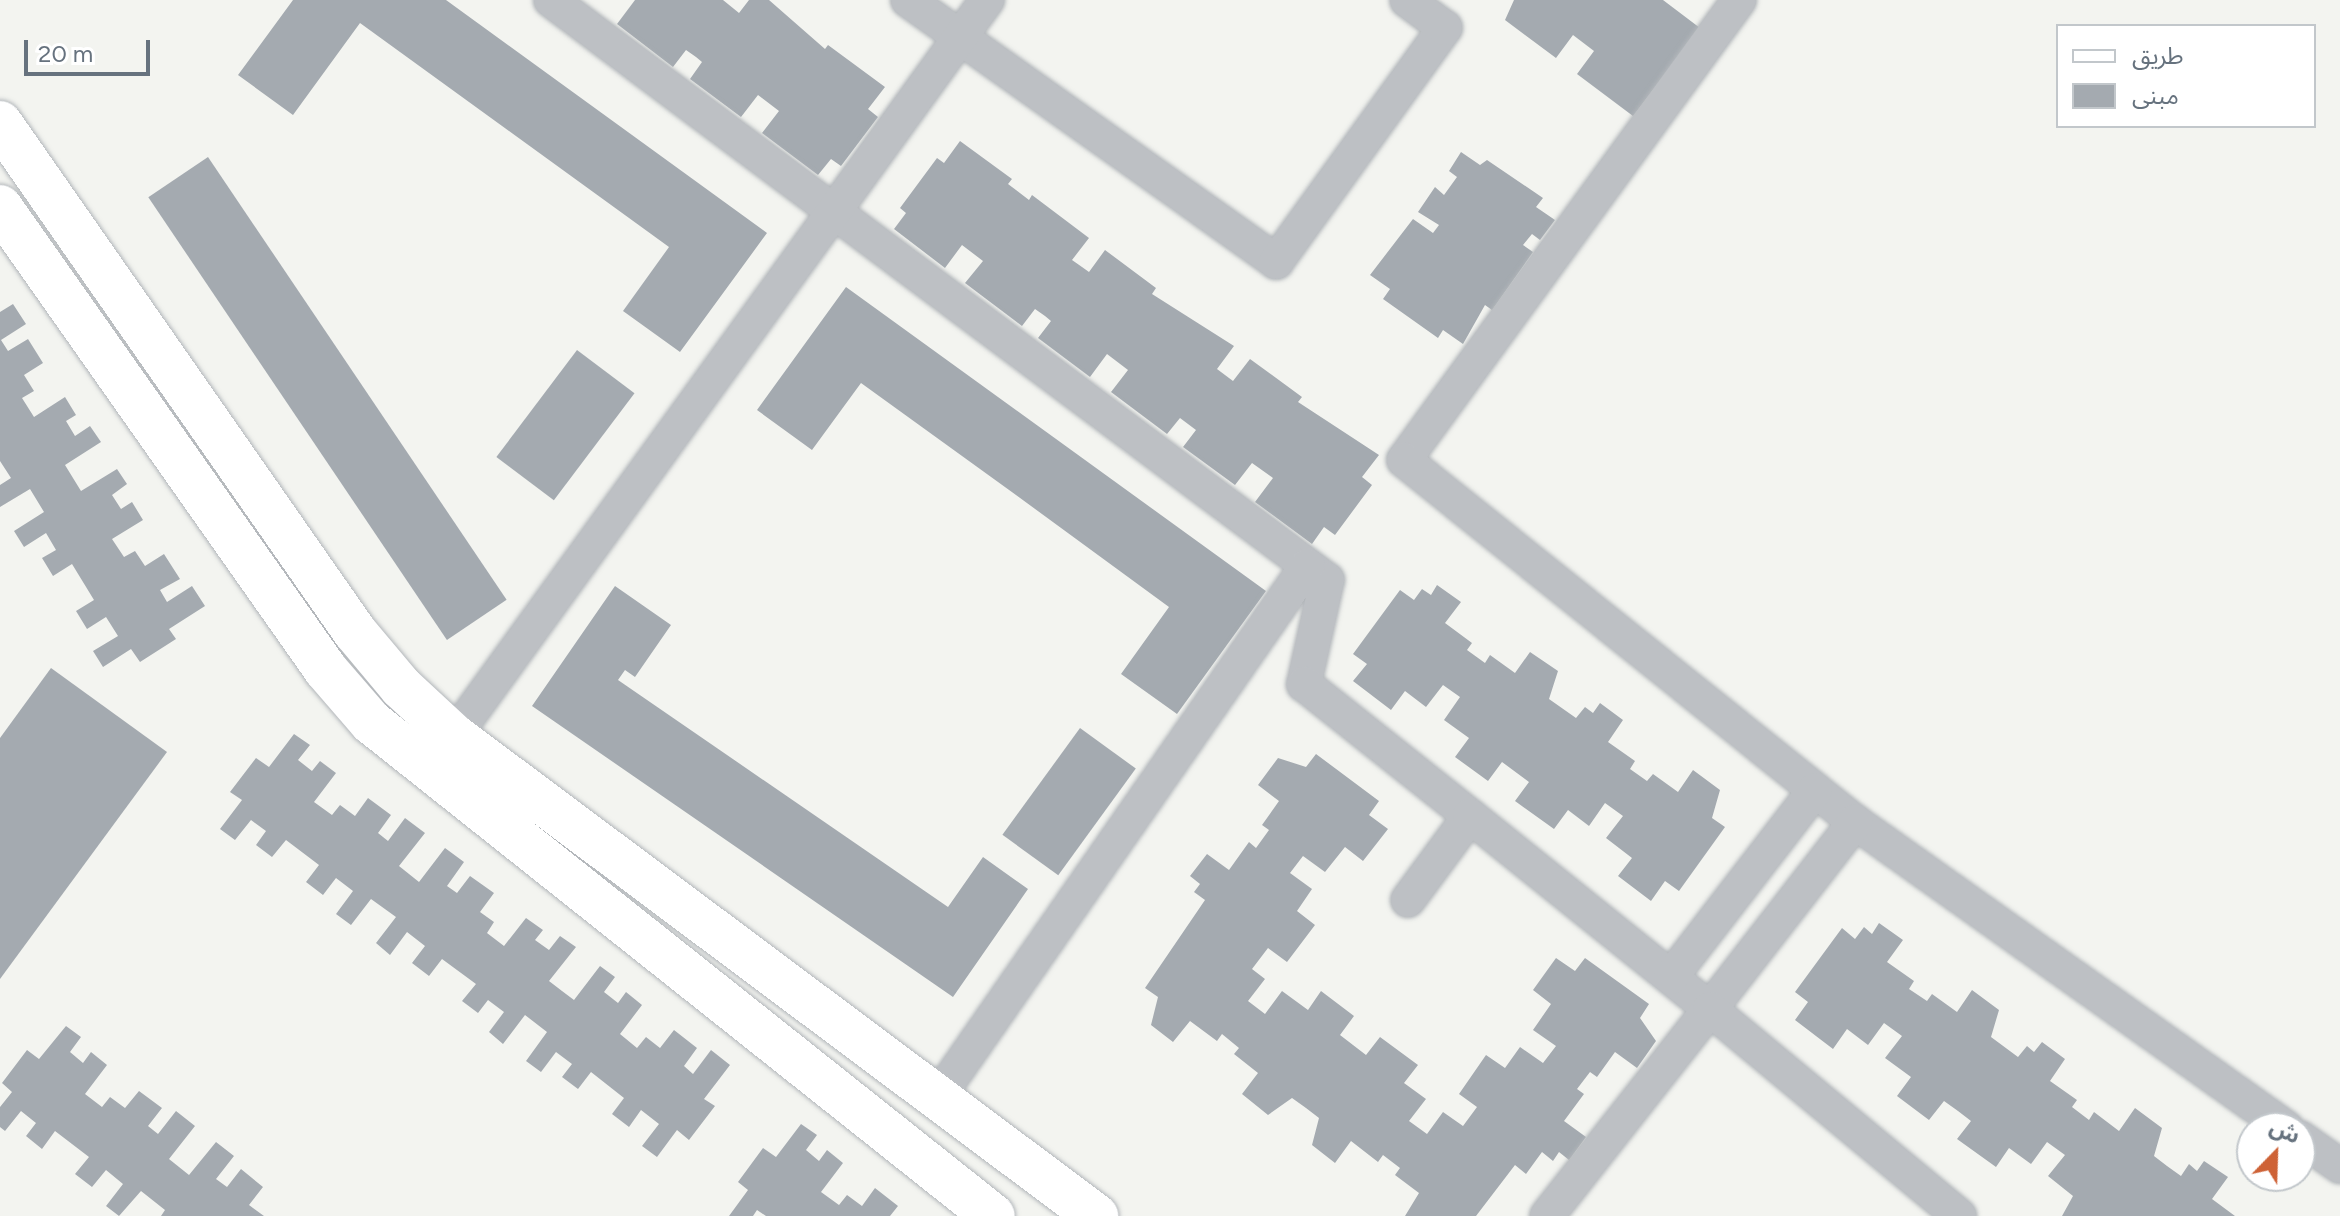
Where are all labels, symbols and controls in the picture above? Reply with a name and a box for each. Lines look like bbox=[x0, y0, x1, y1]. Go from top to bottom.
scale bar bbox=[28, 24, 154, 74]
legend bbox=[2056, 24, 2316, 128]
text: 20 m bbox=[38, 39, 93, 68]
text: طريق bbox=[2132, 41, 2184, 70]
text: مبنى bbox=[2132, 81, 2179, 110]
north arrow bbox=[2236, 1112, 2316, 1192]
text: ش bbox=[2266, 1113, 2304, 1150]

